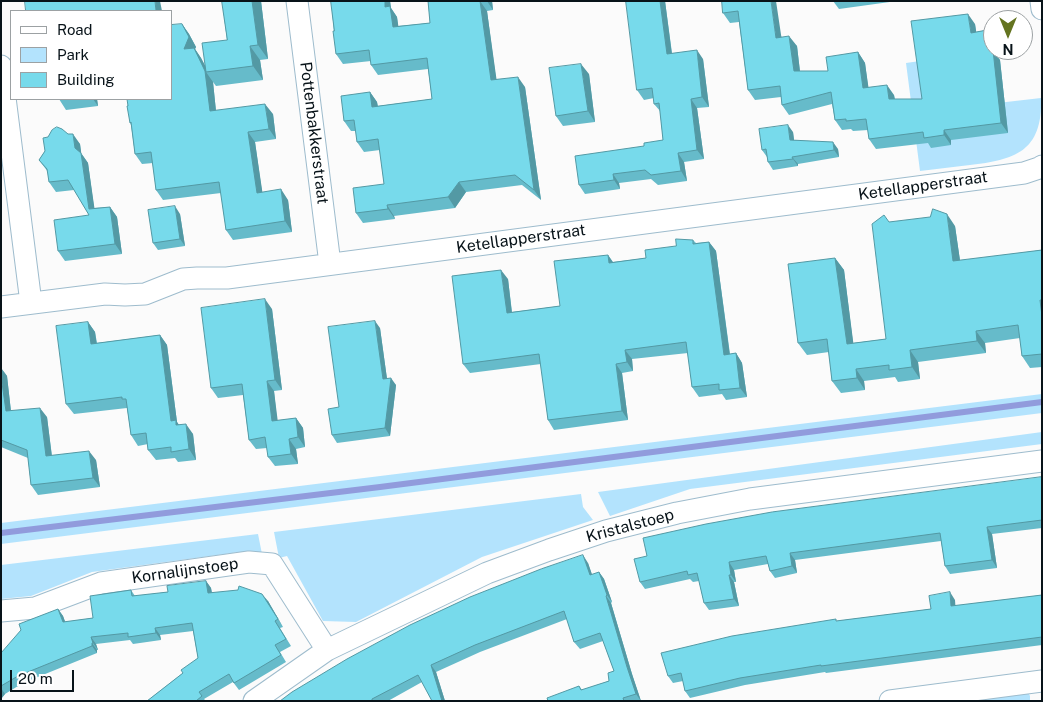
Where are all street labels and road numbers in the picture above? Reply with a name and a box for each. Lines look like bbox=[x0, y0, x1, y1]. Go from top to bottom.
street label: Pottenbakkerstraat bbox=[296, 61, 332, 205]
street label: Ketellapperstraat bbox=[857, 167, 989, 205]
street label: Ketellapperstraat bbox=[455, 220, 587, 258]
street label: Kristalstoep bbox=[584, 505, 676, 547]
street label: Kornalijnstoep bbox=[130, 554, 240, 588]

